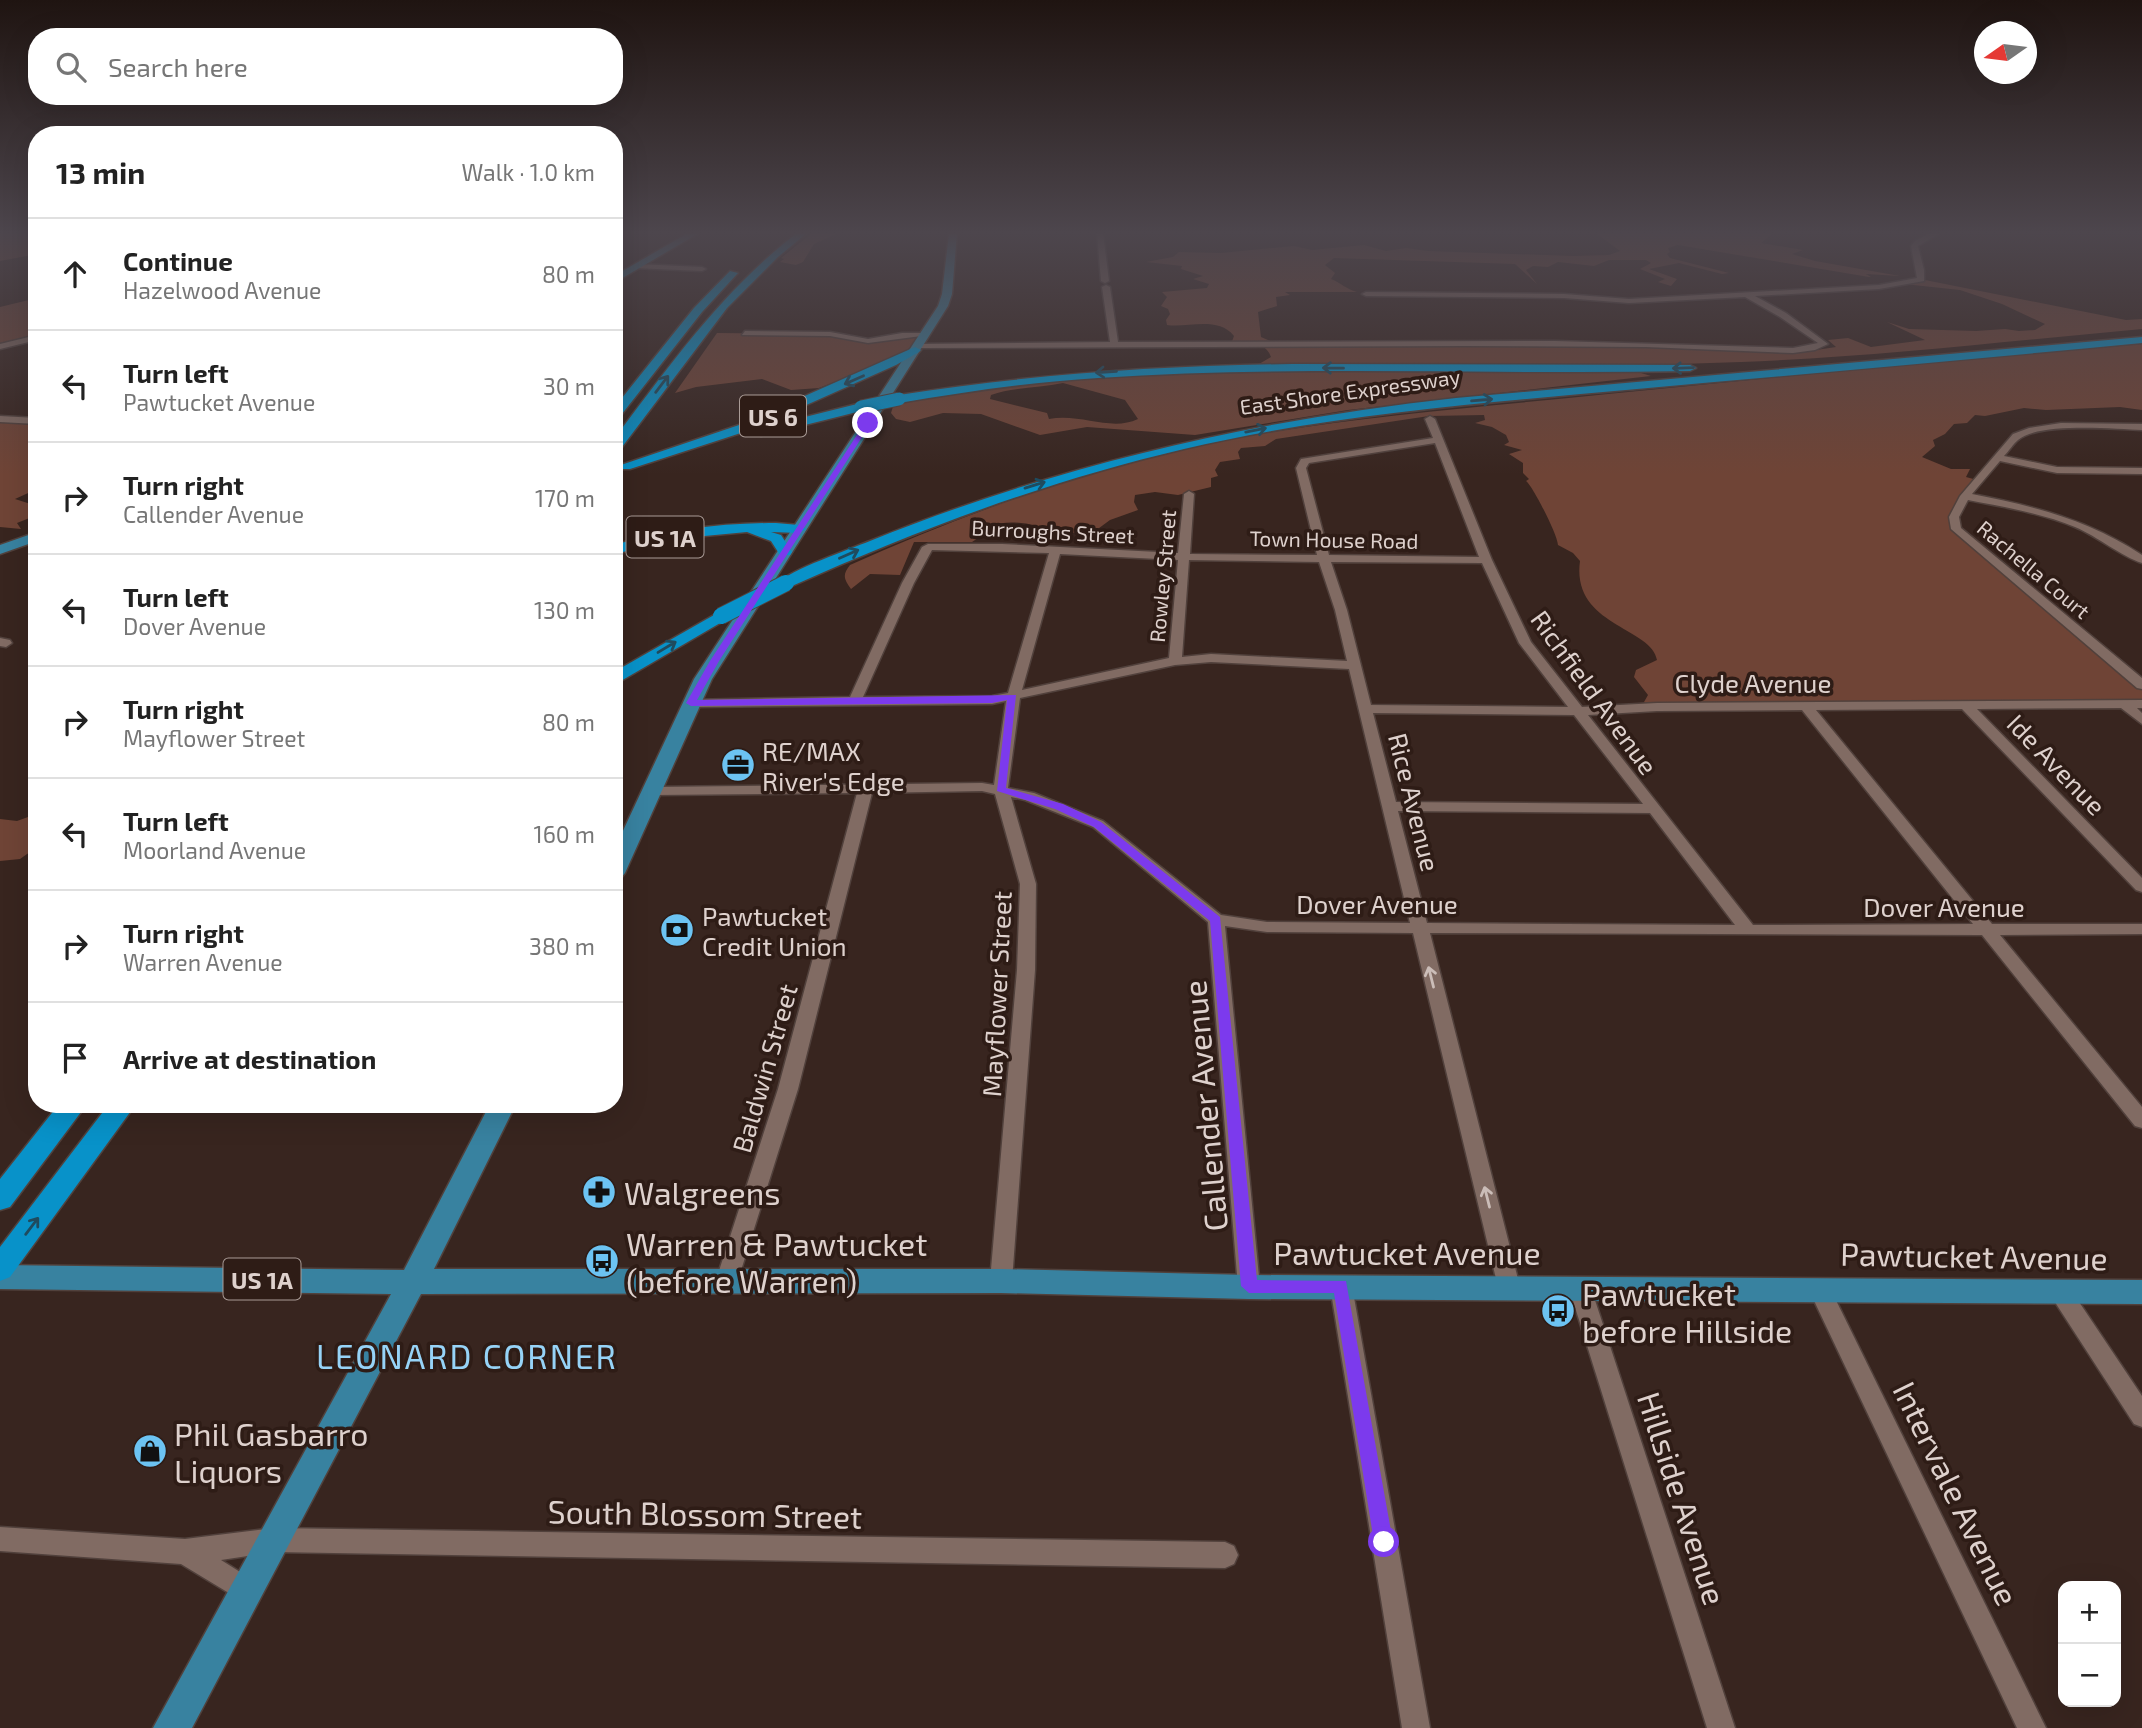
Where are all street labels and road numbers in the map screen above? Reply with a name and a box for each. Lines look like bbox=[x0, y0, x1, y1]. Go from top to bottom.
street label: East Shore Expressway bbox=[1238, 363, 1462, 419]
road number: US 6 bbox=[740, 396, 806, 436]
street label: Rowley Street bbox=[1144, 509, 1180, 643]
street label: Burroughs Street bbox=[971, 514, 1135, 548]
street label: Rachella Court bbox=[1973, 515, 2095, 623]
road number: US 1A bbox=[626, 516, 704, 558]
street label: Town House Road bbox=[1249, 525, 1419, 553]
street label: Richfield Avenue bbox=[1525, 604, 1665, 780]
street label: Clyde Avenue bbox=[1675, 667, 1831, 698]
street label: Ide Avenue bbox=[2001, 707, 2113, 821]
street label: Rice Avenue bbox=[1383, 730, 1447, 874]
street label: Dover Avenue bbox=[1296, 888, 1458, 919]
street label: Mayflower Street bbox=[975, 890, 1017, 1098]
street label: Dover Avenue bbox=[1863, 891, 2025, 922]
street label: Callender Avenue bbox=[1174, 979, 1234, 1233]
street label: Baldwin Street bbox=[725, 980, 803, 1156]
street label: Pawtucket Avenue bbox=[1273, 1233, 1541, 1271]
street label: Pawtucket Avenue bbox=[1840, 1234, 2108, 1276]
road number: US 1A bbox=[224, 1259, 300, 1300]
street label: Intervale Avenue bbox=[1886, 1375, 2028, 1611]
street label: Hillside Avenue bbox=[1631, 1387, 1735, 1609]
street label: South Blossom Street bbox=[547, 1491, 863, 1535]

